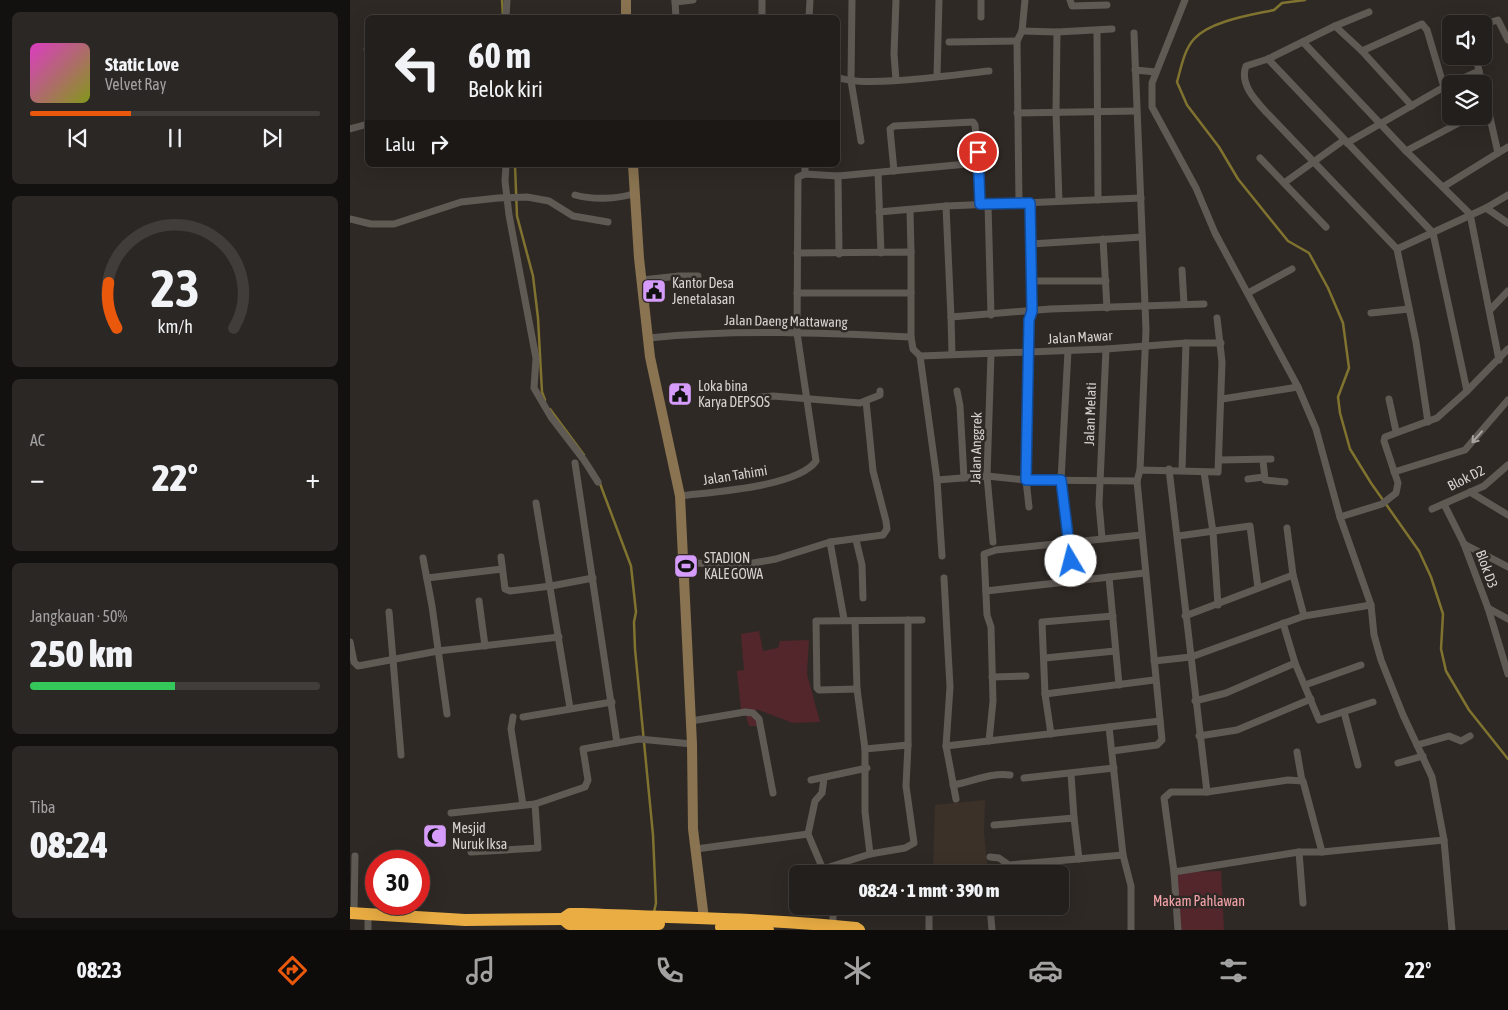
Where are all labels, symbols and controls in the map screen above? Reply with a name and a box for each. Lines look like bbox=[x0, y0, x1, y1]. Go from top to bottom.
map controls bbox=[1442, 15, 1492, 125]
button: sound bbox=[1442, 15, 1492, 65]
icon: left bbox=[385, 35, 450, 100]
text: 60 m bbox=[468, 35, 531, 75]
text: Static Love bbox=[105, 53, 179, 75]
text: Velvet Ray bbox=[105, 75, 166, 93]
button: layers bbox=[1442, 75, 1492, 125]
text: Belok kiri bbox=[468, 76, 543, 102]
icon: previous bbox=[64, 124, 92, 152]
icon: pause bbox=[161, 124, 189, 152]
icon: next bbox=[258, 124, 286, 152]
icon: right bbox=[425, 130, 453, 158]
pin bbox=[957, 131, 999, 173]
text: Lalu bbox=[385, 133, 415, 155]
icon: arrive bbox=[964, 138, 992, 166]
text: 23 bbox=[151, 258, 199, 318]
place label: Kantor Desa Jenetalasan bbox=[672, 275, 735, 307]
public building icon: Kantor Desa Jenetalasan bbox=[641, 278, 667, 304]
street label: Jalan Daeng Mattawang bbox=[724, 312, 848, 330]
text: km/h bbox=[157, 316, 193, 337]
street label: Jalan Mawar bbox=[1047, 327, 1114, 347]
place label: Loka bina Karya DEPSOS bbox=[698, 378, 770, 410]
public building icon: Loka bina Karya DEPSOS bbox=[667, 381, 693, 407]
street label: Jalan Melati bbox=[1081, 382, 1099, 446]
street label: Jalan Anggrek bbox=[967, 412, 985, 484]
text: AC bbox=[30, 431, 45, 449]
one-way arrow bbox=[1471, 431, 1482, 444]
text: 22° bbox=[152, 456, 198, 499]
text: − bbox=[30, 462, 45, 494]
text: + bbox=[305, 462, 320, 494]
street label: Jalan Tahimi bbox=[702, 462, 768, 488]
street label: Blok D2 bbox=[1445, 462, 1487, 494]
position arrow bbox=[1044, 534, 1096, 586]
street label: Blok D3 bbox=[1473, 548, 1501, 590]
place label: STADION KALE GOWA bbox=[704, 550, 763, 582]
sports icon: STADION KALE GOWA bbox=[673, 553, 699, 579]
text: Jangkauan · 50% bbox=[30, 607, 127, 625]
text: 250 km bbox=[30, 632, 133, 675]
text: Tiba bbox=[30, 798, 55, 816]
place label: Mesjid Nuruk Iksa bbox=[452, 820, 507, 852]
text: 08:24 bbox=[30, 823, 108, 866]
mosque icon: Mesjid Nuruk Iksa bbox=[422, 823, 448, 849]
speed limit sign: 30 bbox=[365, 850, 430, 915]
text: 08:24 · 1 mnt · 390 m bbox=[859, 879, 999, 901]
park label: Makam Pahlawan bbox=[1153, 893, 1245, 909]
icon: directions bbox=[275, 953, 310, 988]
icon: music bbox=[463, 953, 498, 988]
icon: phone bbox=[652, 953, 687, 988]
icon: climate bbox=[840, 953, 875, 988]
icon: car bbox=[1028, 953, 1063, 988]
icon: filters bbox=[1216, 953, 1251, 988]
text: 08:23 bbox=[77, 957, 122, 983]
text: 22° bbox=[1405, 957, 1431, 983]

